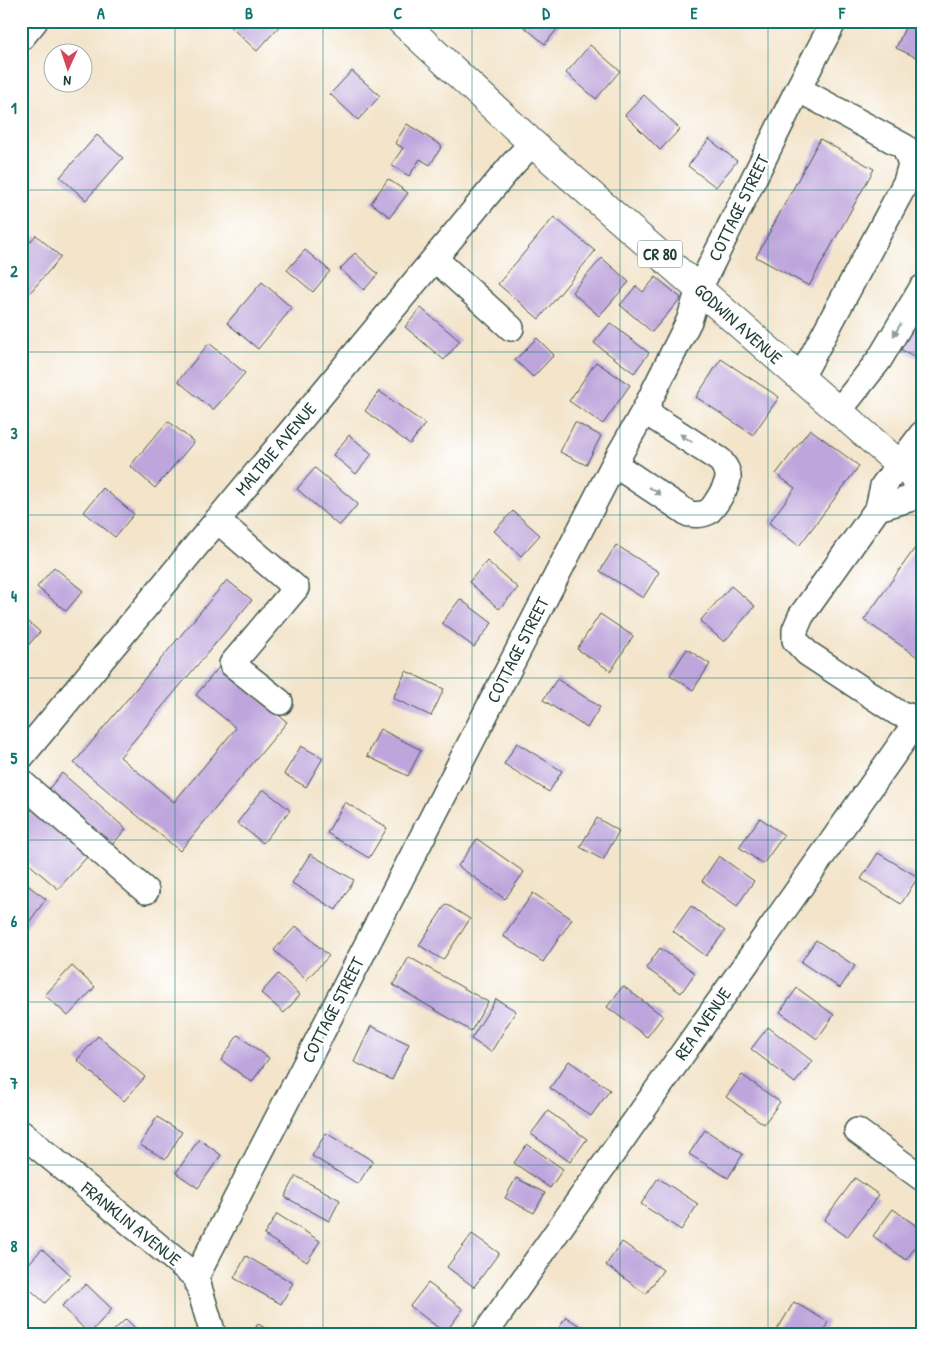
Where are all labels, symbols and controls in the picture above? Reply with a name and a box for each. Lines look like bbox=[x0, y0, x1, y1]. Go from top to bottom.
text: A bbox=[97, 2, 105, 24]
text: B bbox=[245, 2, 253, 24]
text: C bbox=[394, 2, 403, 24]
text: D bbox=[542, 2, 550, 24]
text: E bbox=[690, 2, 698, 24]
text: F bbox=[838, 2, 846, 24]
north arrow bbox=[42, 42, 92, 92]
text: N bbox=[63, 72, 72, 91]
text: 1 bbox=[11, 97, 17, 119]
street label: COTTAGE STREET bbox=[702, 150, 775, 265]
road number: CR 80 bbox=[638, 240, 682, 268]
text: 2 bbox=[10, 260, 18, 282]
street label: GODWIN AVENUE bbox=[689, 277, 788, 370]
one-way arrow bbox=[893, 322, 901, 337]
street label: MALTBIE AVENUE bbox=[229, 397, 322, 501]
text: 3 bbox=[10, 422, 18, 444]
one-way arrow bbox=[679, 433, 692, 443]
one-way arrow bbox=[648, 486, 661, 496]
text: 4 bbox=[11, 585, 17, 607]
street label: COTTAGE STREET bbox=[480, 592, 555, 707]
text: 5 bbox=[11, 747, 18, 769]
text: 6 bbox=[11, 910, 18, 932]
street label: COTTAGE STREET bbox=[295, 952, 370, 1067]
street label: REA AVENUE bbox=[668, 982, 737, 1065]
text: 7 bbox=[9, 1072, 18, 1094]
street label: FRANKLIN AVENUE bbox=[75, 1175, 186, 1272]
text: 8 bbox=[11, 1235, 18, 1257]

